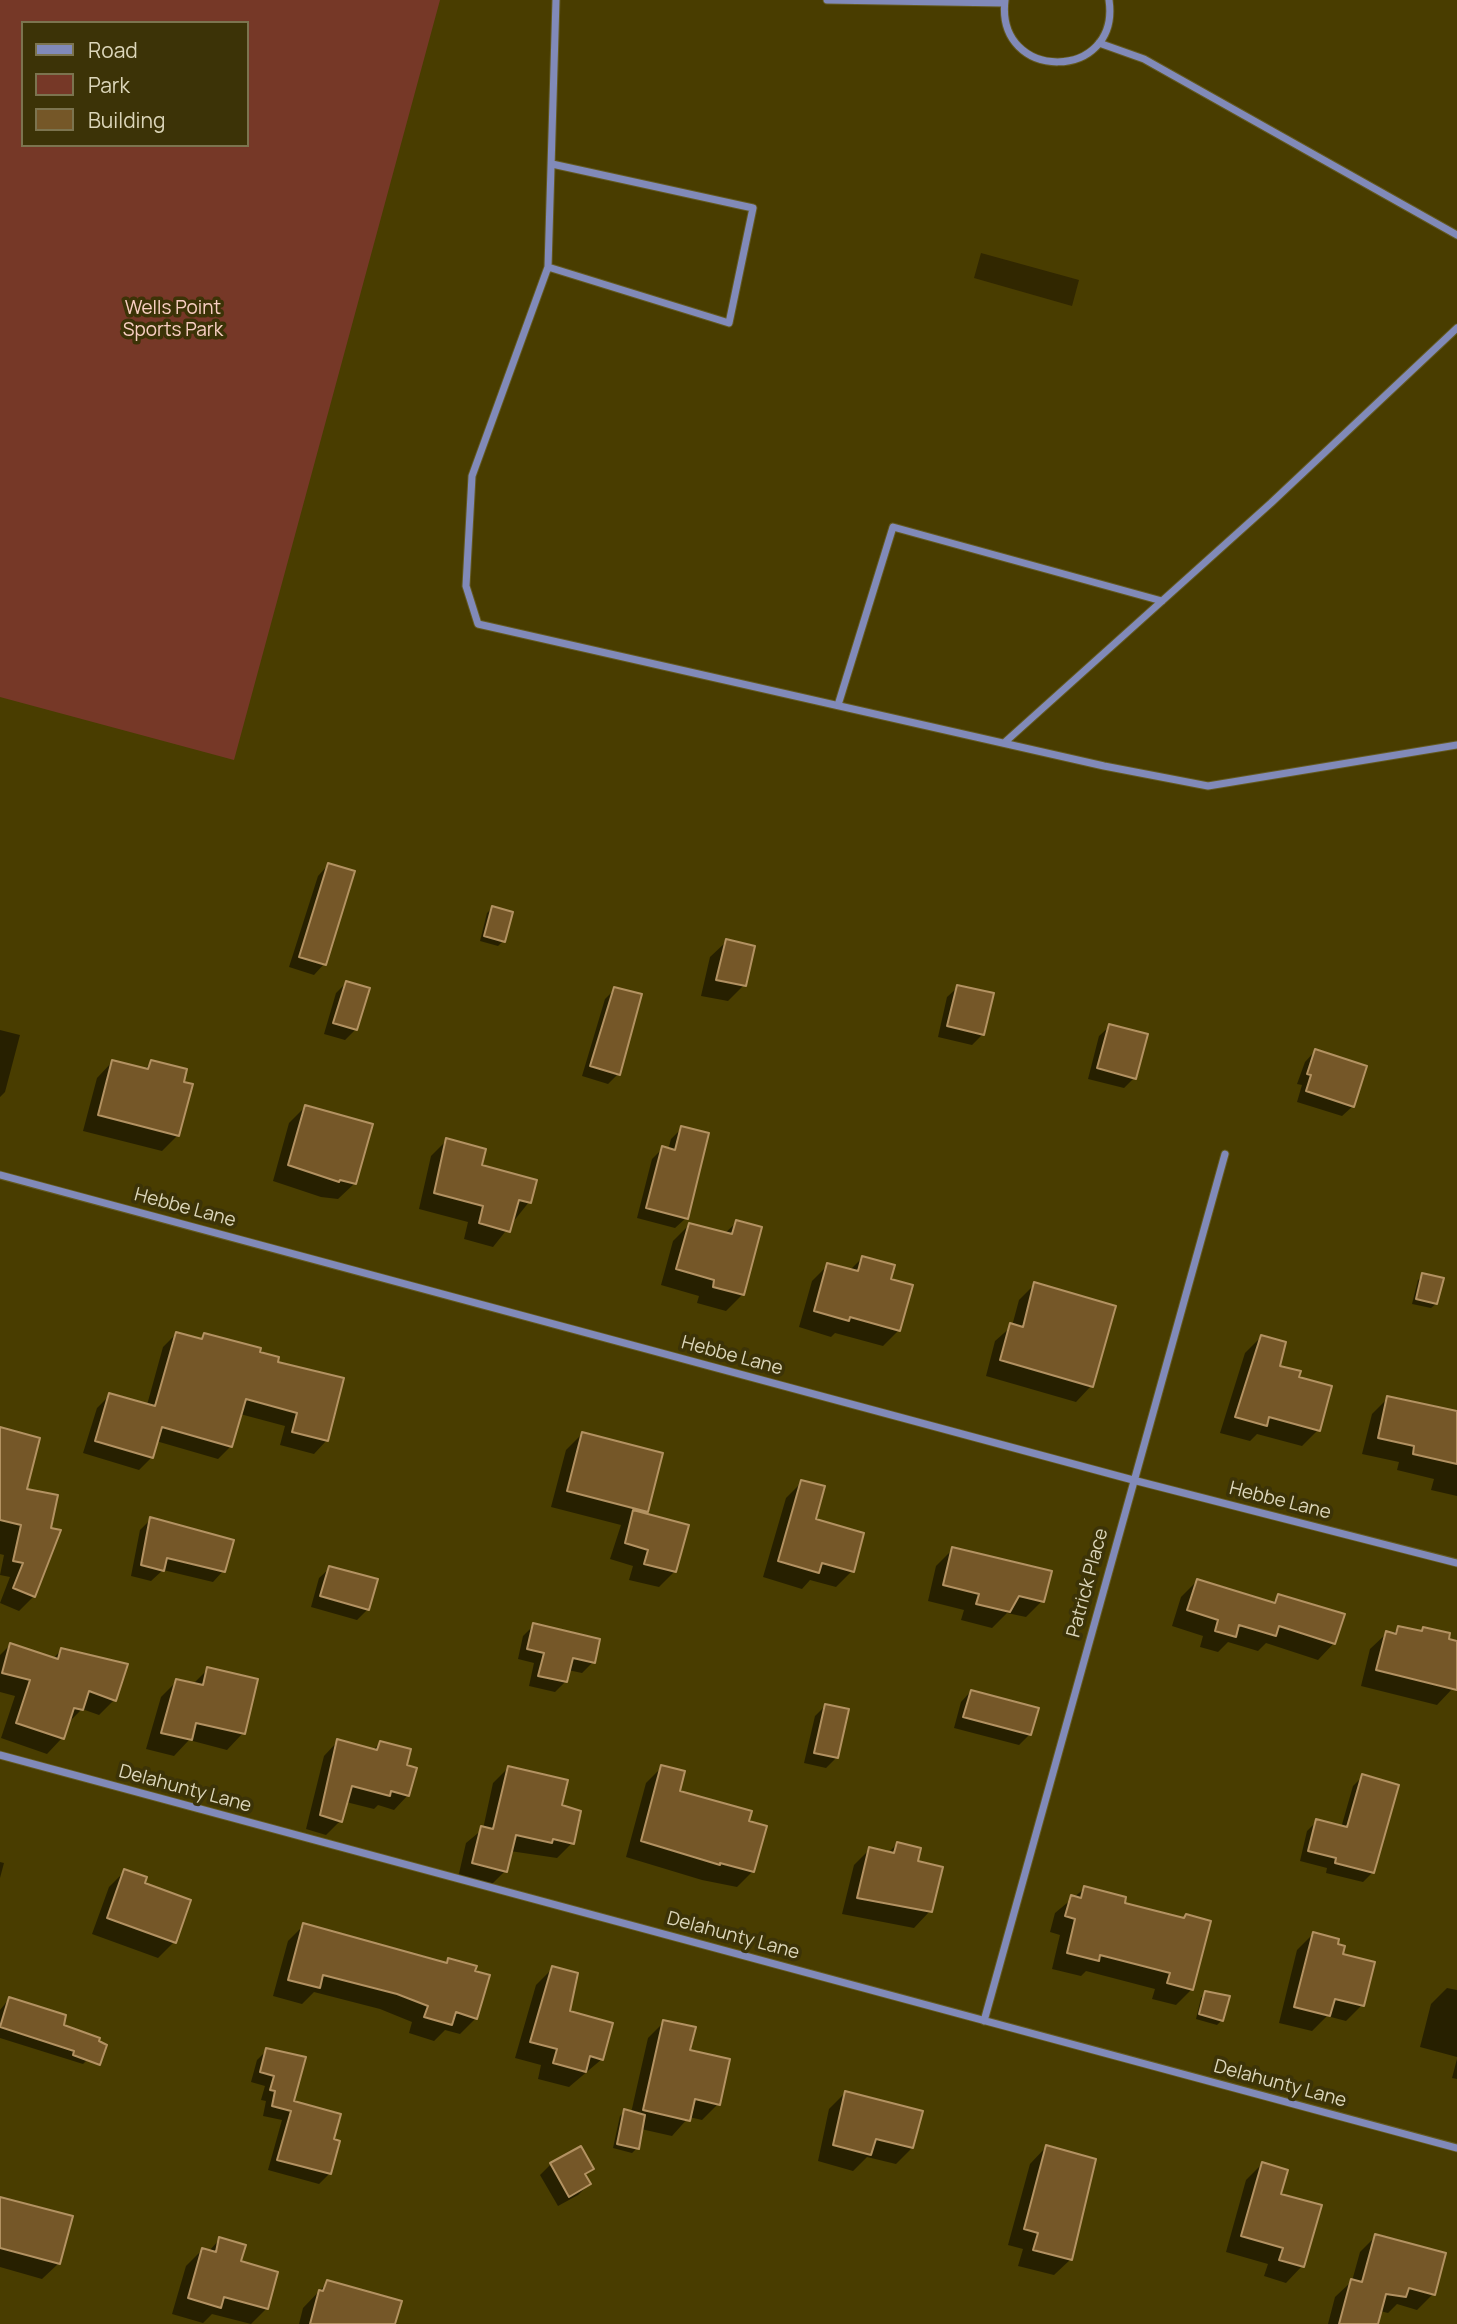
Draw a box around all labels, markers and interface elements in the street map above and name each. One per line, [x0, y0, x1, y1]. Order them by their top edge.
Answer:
legend [21, 21, 248, 147]
text: Road [88, 36, 138, 64]
text: Park [88, 71, 130, 99]
text: Building [88, 106, 165, 134]
park label: Wells Point Sports Park [123, 298, 223, 342]
street label: Hebbe Lane [132, 1184, 238, 1232]
street label: Hebbe Lane [679, 1332, 785, 1380]
street label: Hebbe Lane [1227, 1477, 1333, 1525]
street label: Patrick Place [1062, 1526, 1114, 1640]
street label: Delahunty Lane [116, 1760, 254, 1818]
street label: Delahunty Lane [664, 1907, 802, 1965]
street label: Delahunty Lane [1211, 2055, 1349, 2113]

